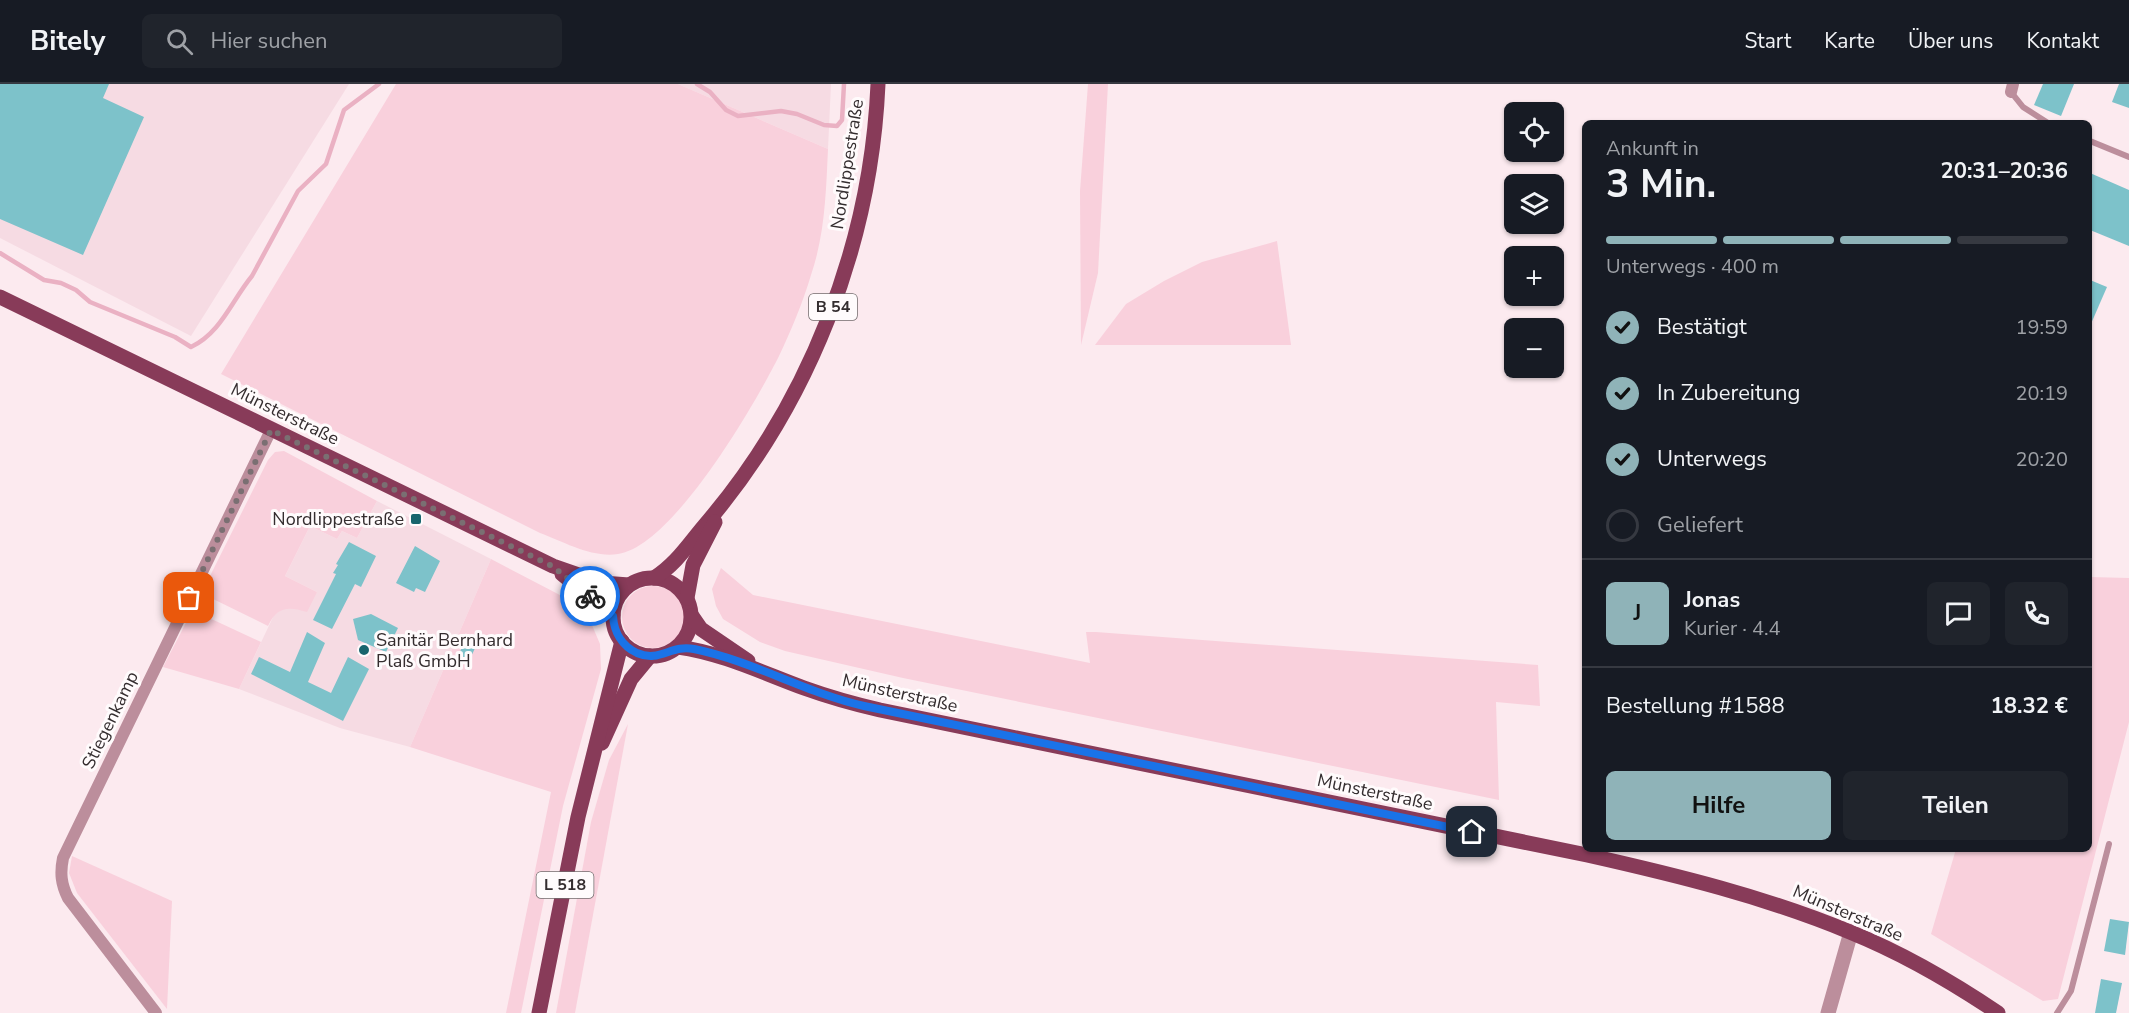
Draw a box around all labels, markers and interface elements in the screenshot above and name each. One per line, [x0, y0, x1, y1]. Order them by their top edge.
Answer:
search box [142, 14, 562, 68]
text: Bitely [30, 22, 106, 60]
icon: search [163, 25, 196, 58]
text: Hier suchen [211, 26, 327, 56]
text: Start [1744, 27, 1791, 55]
text: Karte [1824, 27, 1875, 55]
text: Über uns [1908, 27, 1993, 55]
text: Kontakt [2026, 27, 2099, 55]
street label: Nordlippestraße [825, 97, 869, 231]
map controls [1504, 102, 1564, 378]
button: locate [1504, 102, 1564, 162]
text: Ankunft in [1606, 135, 1699, 162]
text: 20:31–20:36 [1940, 156, 2068, 186]
text: 3 Min. [1606, 158, 1716, 211]
button: layers [1504, 174, 1564, 234]
button: + [1504, 246, 1564, 306]
text: Unterwegs · 400 m [1606, 253, 1779, 280]
road number: B 54 [809, 294, 857, 320]
icon: check [1606, 311, 1639, 344]
text: Bestätigt [1657, 312, 1747, 342]
text: 19:59 [2015, 314, 2068, 341]
button: − [1504, 318, 1564, 378]
street label: Münsterstraße [227, 377, 343, 451]
icon: check [1606, 377, 1639, 410]
text: In Zubereitung [1657, 378, 1800, 408]
text: 20:19 [2015, 380, 2068, 407]
icon: check [1606, 443, 1639, 476]
text: Unterwegs [1657, 444, 1767, 474]
text: 20:20 [2015, 446, 2068, 473]
place label: Nordlippestraße [272, 507, 404, 531]
text: Geliefert [1657, 510, 1743, 540]
marker: Nordlippestraße [409, 512, 423, 526]
courier [560, 566, 620, 626]
pin [163, 572, 214, 623]
icon: bike [574, 580, 607, 613]
icon: bag [172, 581, 205, 614]
button: chat [1927, 582, 1990, 645]
button: phone [2005, 582, 2068, 645]
text: Jonas [1684, 585, 1740, 615]
text: J [1634, 598, 1641, 628]
text: Kurier · 4.4 [1684, 615, 1781, 642]
place label: Sanitär Bernhard Plaß GmbH [376, 628, 513, 673]
marker: Sanitär Bernhard Plaß GmbH [357, 643, 371, 657]
street label: Stiegenkamp [76, 667, 144, 773]
street label: Münsterstraße [840, 668, 960, 718]
text: Bestellung #1588 [1606, 691, 1785, 721]
text: 18.32 € [1991, 691, 2068, 721]
street label: Münsterstraße [1315, 768, 1435, 816]
button: Hilfe [1606, 771, 1831, 840]
button: Teilen [1843, 771, 2068, 840]
pin [1446, 806, 1497, 857]
icon: home [1455, 815, 1488, 848]
road number: L 518 [536, 872, 594, 898]
street label: Münsterstraße [1789, 879, 1907, 947]

